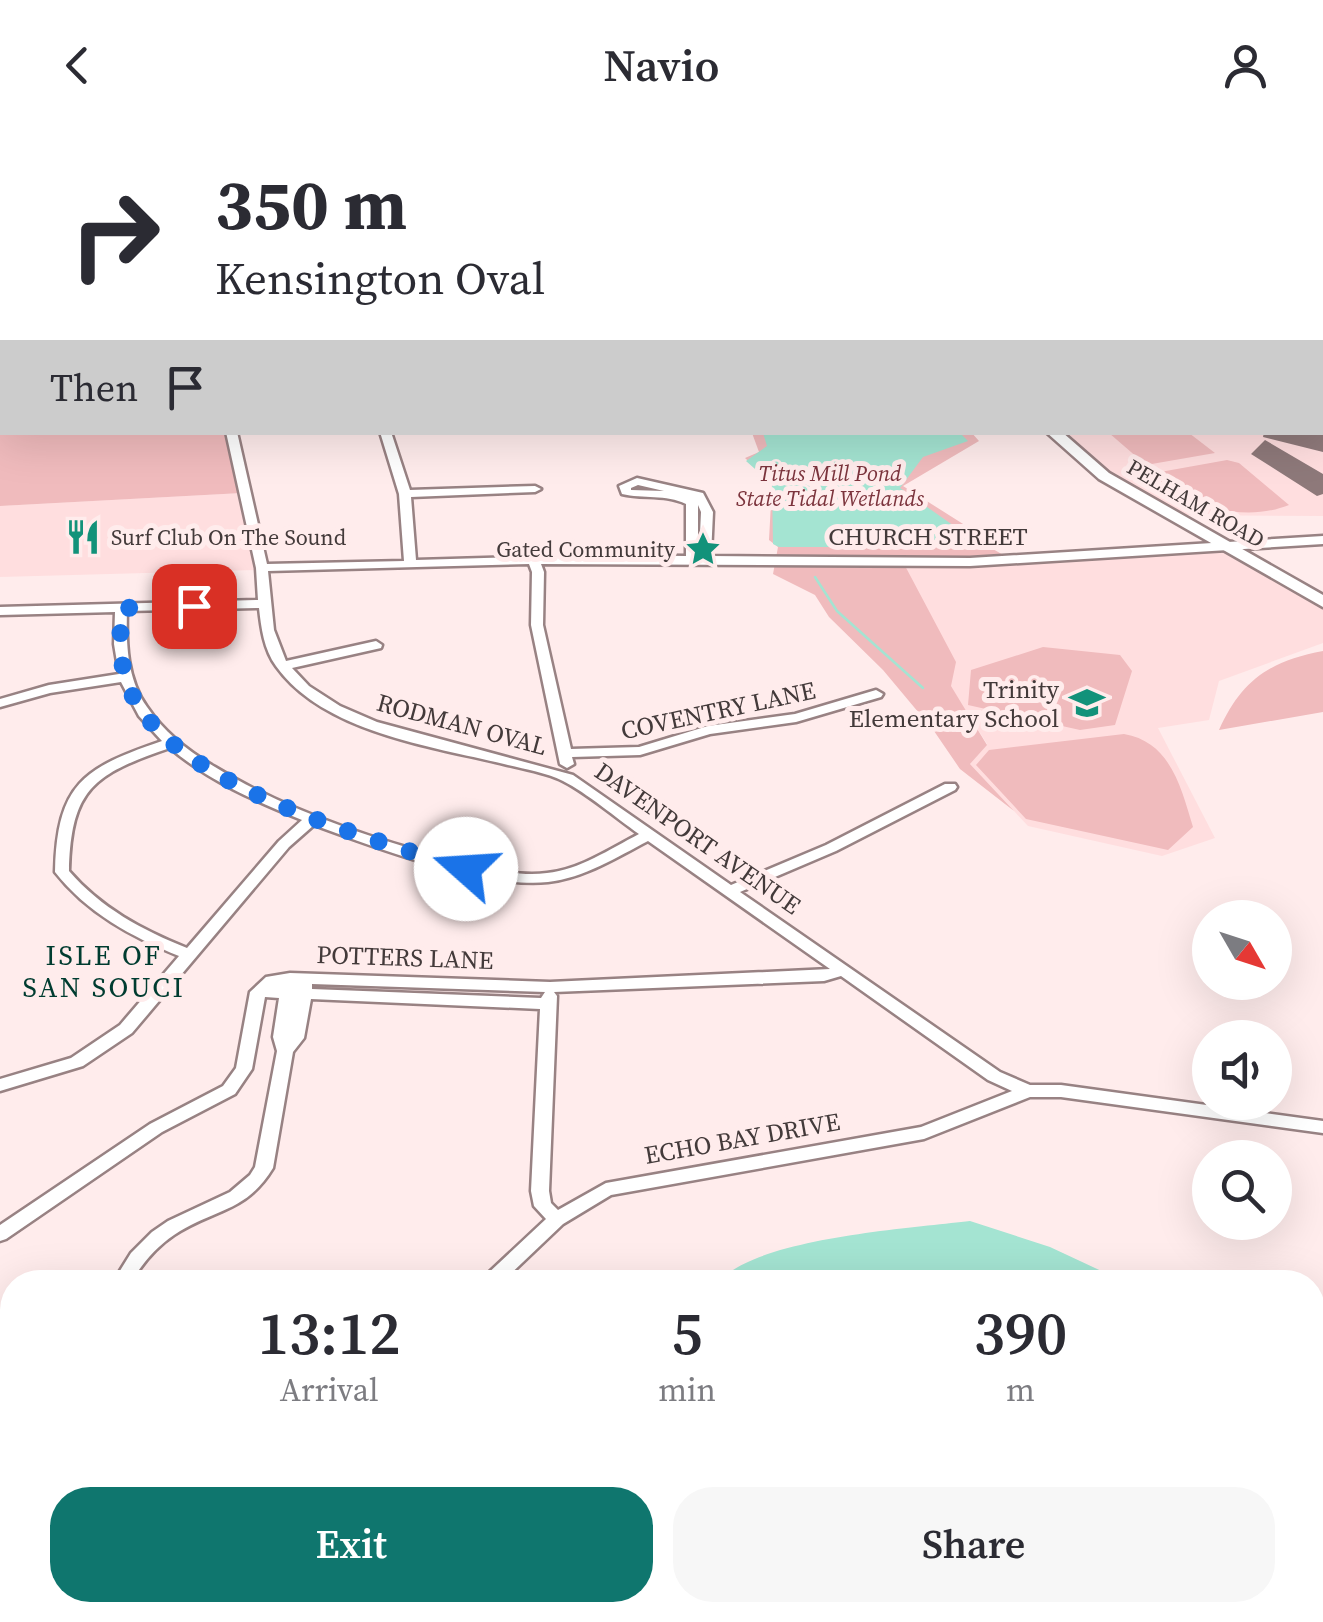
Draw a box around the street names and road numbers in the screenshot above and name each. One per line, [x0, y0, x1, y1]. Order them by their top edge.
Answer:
street label: PELHAM ROAD [1122, 452, 1270, 554]
street label: CHURCH STREET [828, 519, 1028, 553]
street label: COVENTRY LANE [617, 673, 819, 747]
street label: RODMAN OVAL [373, 685, 551, 763]
street label: DAVENPORT AVENUE [588, 754, 808, 922]
street label: POTTERS LANE [316, 937, 494, 977]
street label: ECHO BAY DRIVE [641, 1104, 843, 1172]

